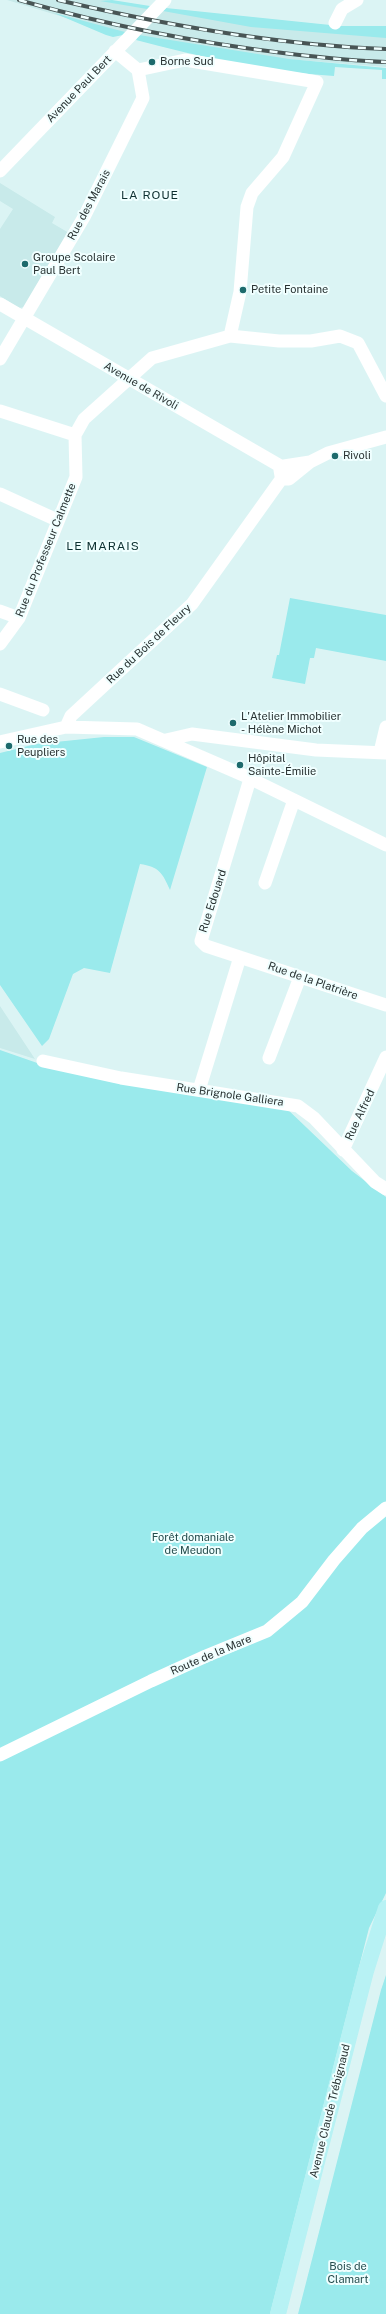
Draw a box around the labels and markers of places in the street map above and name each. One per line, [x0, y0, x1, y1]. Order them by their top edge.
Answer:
place label: Borne Sud [160, 55, 214, 69]
marker: Borne Sud [147, 57, 157, 67]
place label: Groupe Scolaire Paul Bert [33, 251, 116, 277]
marker: Groupe Scolaire Paul Bert [20, 259, 30, 269]
place label: Petite Fontaine [251, 283, 328, 297]
marker: Petite Fontaine [238, 285, 248, 295]
place label: Rivoli [343, 449, 371, 463]
marker: Rivoli [330, 451, 340, 461]
place label: L'Atelier Immobilier - Hélène Michot [241, 710, 341, 736]
marker: L'Atelier Immobilier - Hélène Michot [228, 718, 238, 728]
place label: Rue des Peupliers [17, 733, 65, 759]
marker: Rue des Peupliers [4, 741, 14, 751]
place label: Hôpital Sainte-Émilie [248, 752, 316, 778]
marker: Hôpital Sainte-Émilie [235, 760, 245, 770]

